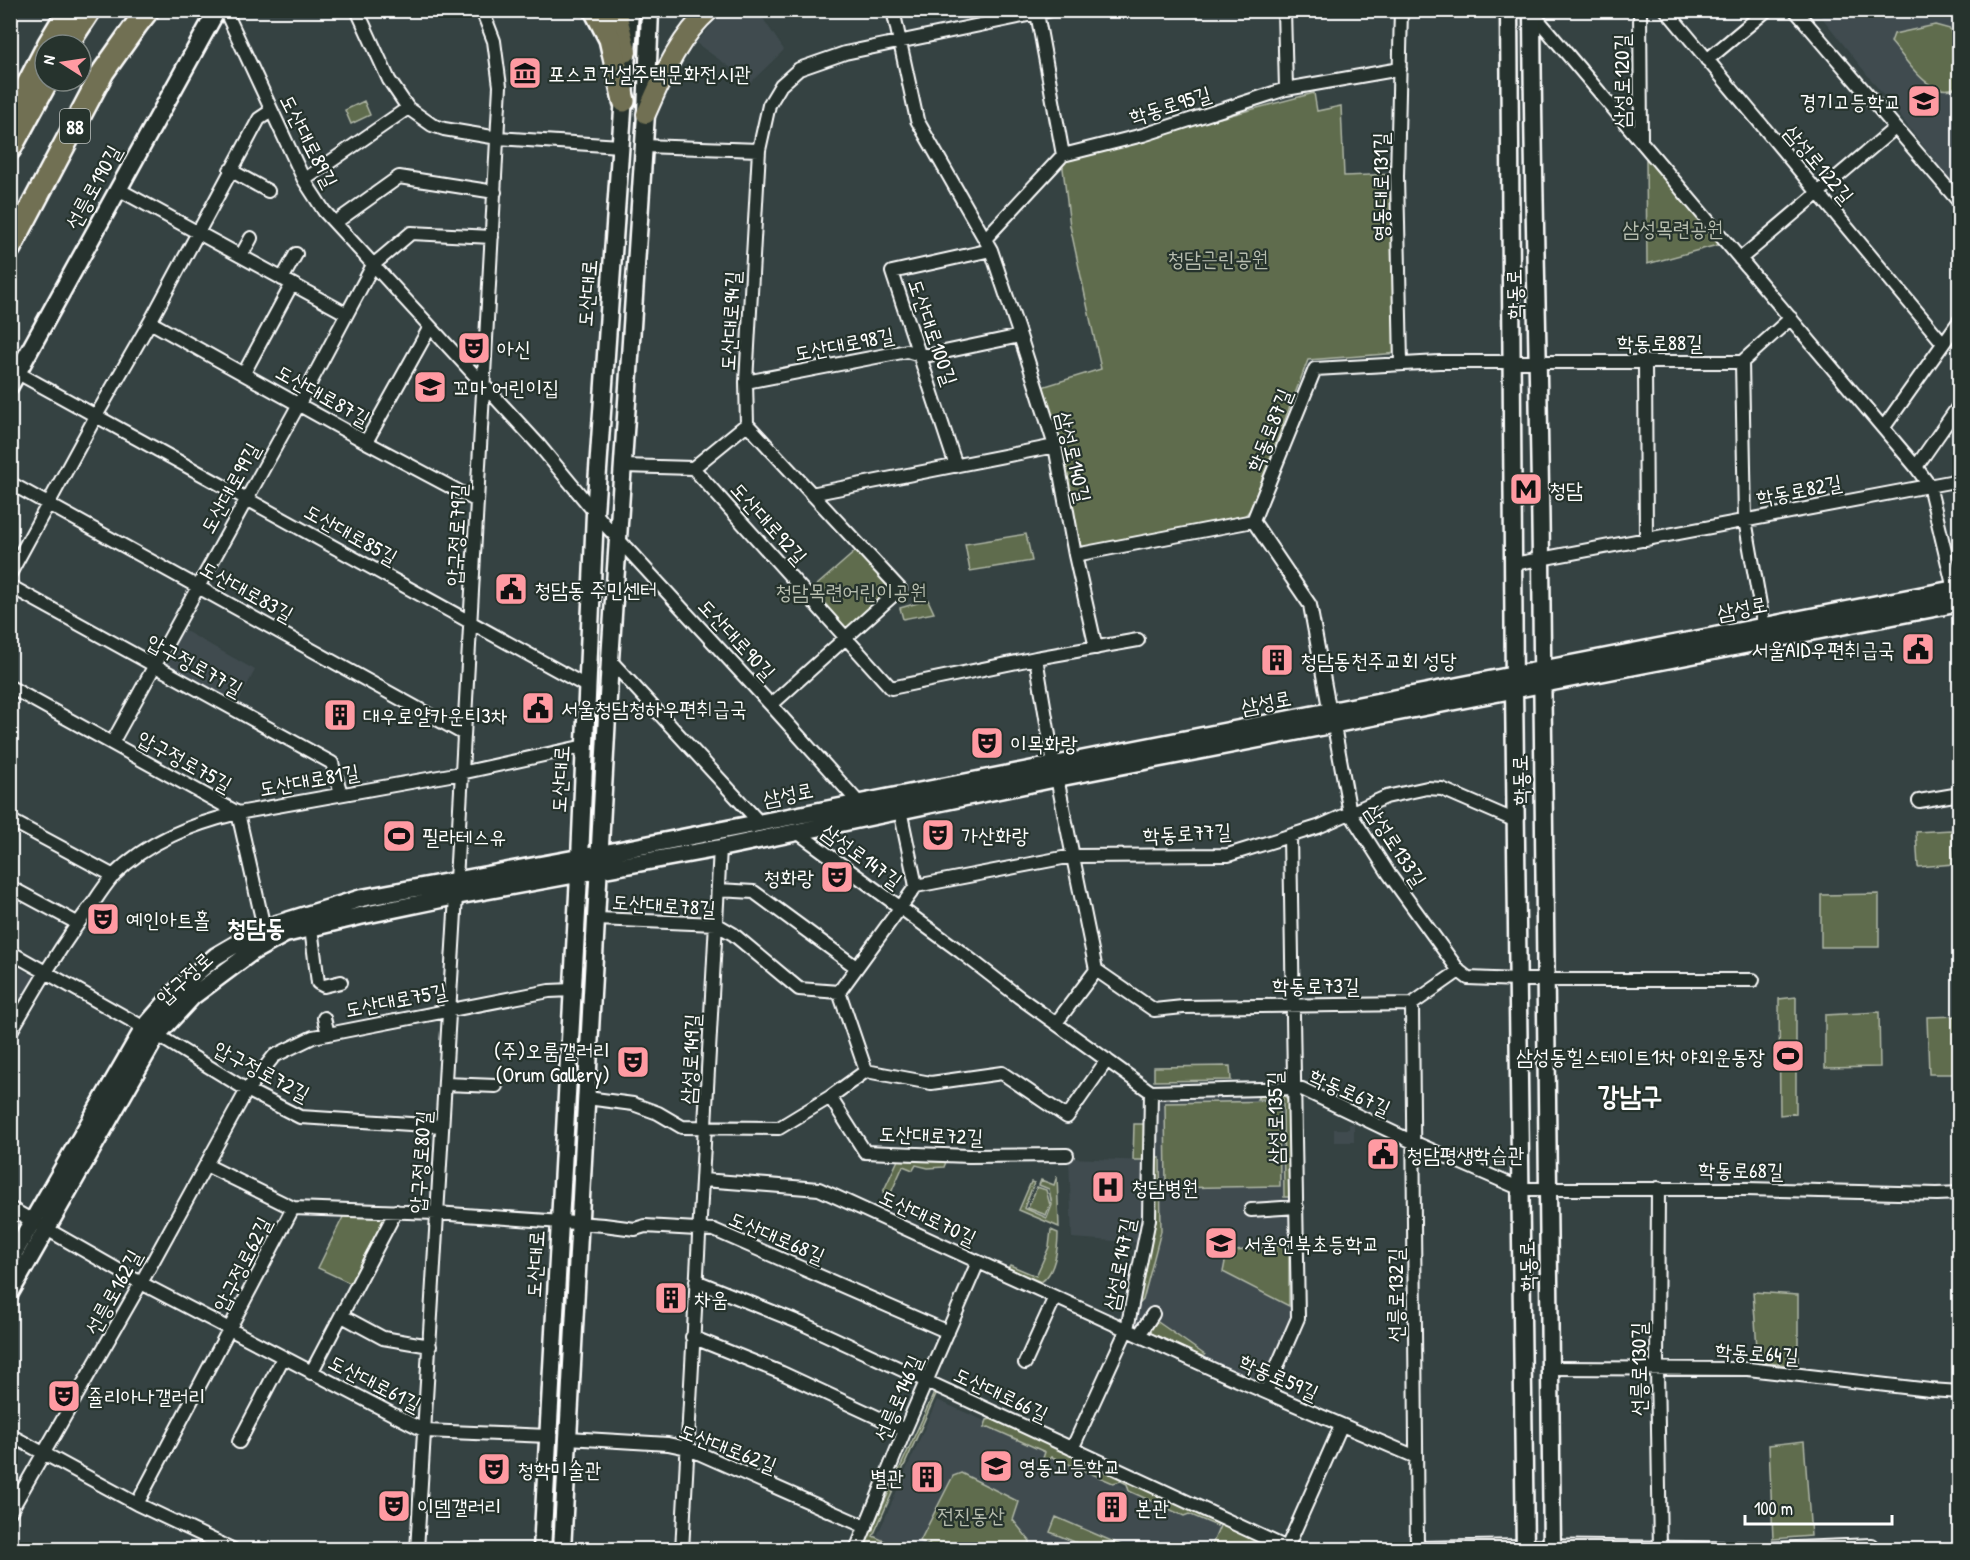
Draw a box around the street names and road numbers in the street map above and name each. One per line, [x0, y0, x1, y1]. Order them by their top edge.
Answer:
street label: 삼성로120길 [1607, 34, 1636, 128]
street label: 학동로95길 [1126, 79, 1215, 131]
street label: 도산대로89길 [273, 89, 345, 193]
road number: 88 [60, 109, 90, 143]
street label: 삼성로122길 [1777, 118, 1861, 210]
street label: 영동대로131길 [1366, 132, 1395, 242]
street label: 선릉로190길 [58, 140, 128, 234]
street label: 도산대로 [570, 258, 604, 328]
street label: 학동로 [1499, 268, 1529, 320]
street label: 도산대로94길 [713, 270, 747, 372]
street label: 도산대로100길 [901, 275, 965, 389]
street label: 도산대로98길 [792, 320, 897, 368]
street label: 학동로88길 [1617, 328, 1703, 357]
street label: 도산대로87길 [270, 357, 376, 433]
street label: 학동로87길 [1239, 384, 1299, 476]
street label: 삼성로140길 [1049, 409, 1099, 505]
street label: 도산대로99길 [193, 437, 267, 539]
street label: 학동로82길 [1754, 467, 1844, 512]
street label: 도산대로92길 [724, 475, 814, 571]
street label: 압구정로79길 [439, 483, 473, 587]
street label: 도산대로85길 [299, 496, 403, 572]
street label: 도산대로83길 [195, 553, 299, 629]
street label: 삼성로 [1714, 589, 1770, 627]
street label: 도산대로90길 [692, 592, 782, 686]
street label: 압구정로77길 [142, 627, 248, 703]
street label: 삼성로 [1238, 683, 1294, 721]
street label: 압구정로75길 [133, 723, 237, 799]
street label: 도산대로 [544, 744, 576, 814]
street label: 학동로 [1505, 754, 1535, 806]
street label: 도산대로81길 [257, 757, 361, 803]
street label: 삼성로 [760, 775, 816, 813]
street label: 삼성로133길 [1358, 798, 1434, 892]
street label: 학동로77길 [1142, 816, 1232, 850]
street label: 삼성로147길 [816, 817, 908, 895]
street label: 도산대로78길 [611, 887, 717, 923]
street label: 압구정로 [149, 945, 219, 1011]
street label: 학동로73길 [1272, 971, 1360, 1000]
street label: 도산대로75길 [342, 976, 450, 1024]
street label: 삼성로149길 [673, 1013, 707, 1105]
street label: 압구정로72길 [209, 1034, 315, 1108]
street label: 학동로67길 [1305, 1061, 1395, 1123]
street label: 삼성로135길 [1260, 1071, 1290, 1165]
street label: 압구정로80길 [402, 1110, 438, 1214]
street label: 도산대로72길 [878, 1119, 984, 1151]
street label: 학동로68길 [1698, 1155, 1784, 1185]
street label: 도산대로70길 [875, 1182, 981, 1252]
street label: 도산대로68길 [724, 1204, 830, 1270]
street label: 압구정로62길 [206, 1212, 278, 1316]
street label: 삼성로147길 [1096, 1215, 1142, 1313]
street label: 도산대로 [519, 1229, 551, 1299]
street label: 학동로 [1512, 1240, 1542, 1292]
street label: 선릉로162길 [78, 1244, 148, 1340]
street label: 선릉로132길 [1381, 1248, 1410, 1342]
street label: 선릉로130길 [1624, 1322, 1653, 1416]
street label: 학동로64길 [1714, 1336, 1800, 1370]
street label: 도산대로61길 [324, 1347, 426, 1419]
street label: 학동로59길 [1235, 1347, 1323, 1407]
street label: 선릉로146길 [867, 1350, 929, 1446]
street label: 도산대로66길 [949, 1359, 1053, 1429]
street label: 도산대로62길 [675, 1416, 781, 1480]

